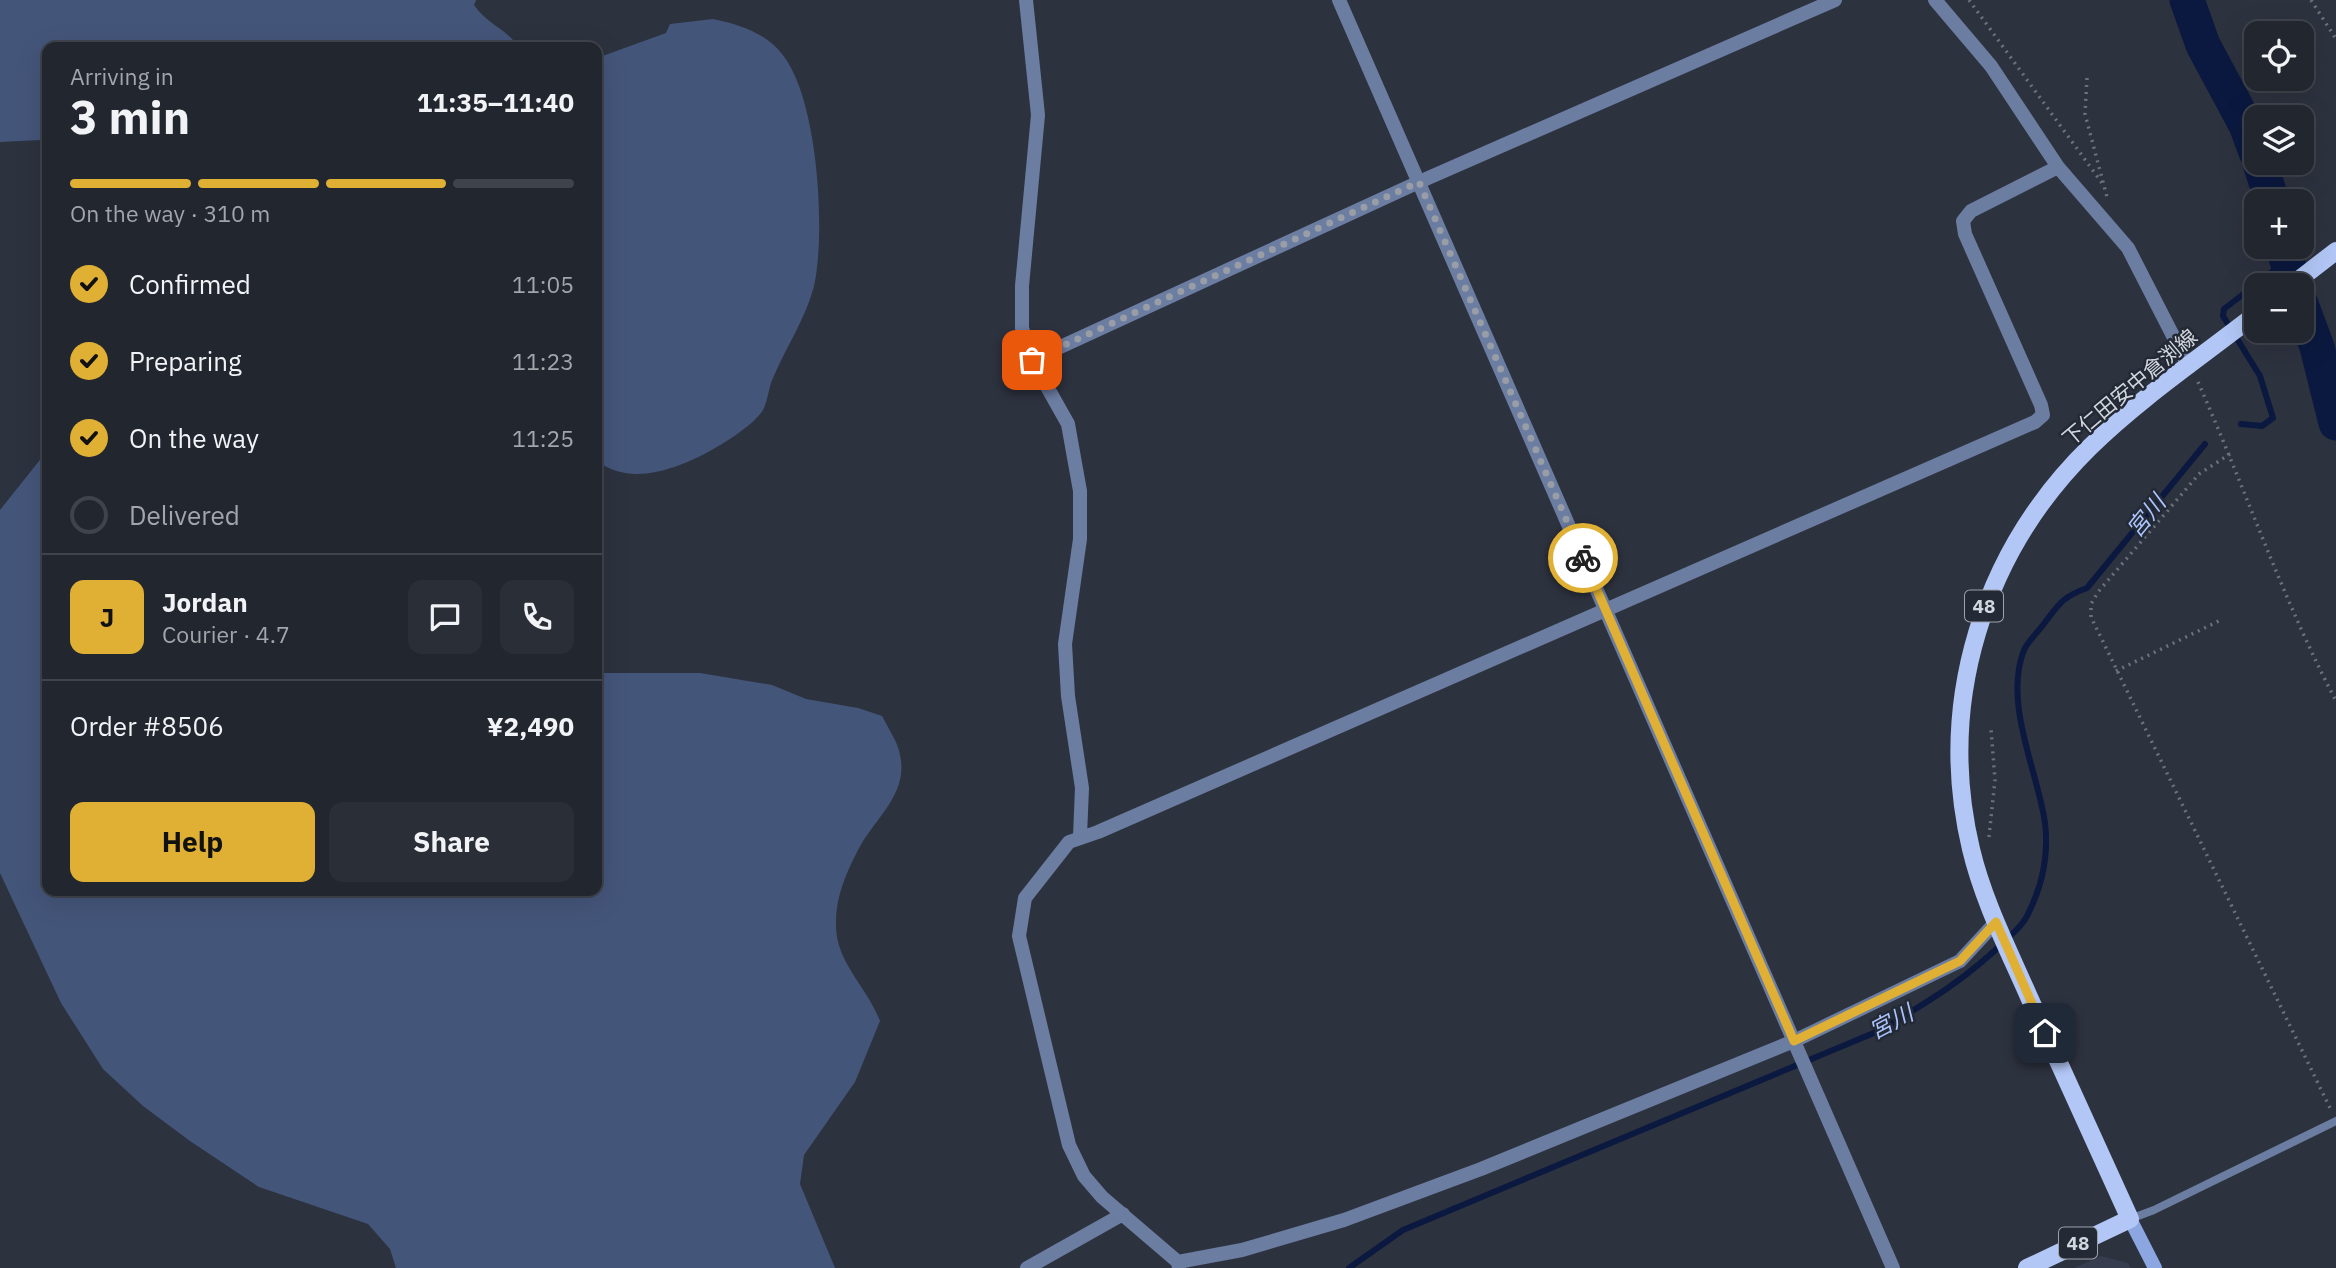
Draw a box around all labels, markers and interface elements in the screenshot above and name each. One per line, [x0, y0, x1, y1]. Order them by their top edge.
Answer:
map controls [2244, 21, 2314, 343]
button: locate [2244, 21, 2314, 91]
text: Arriving in [70, 61, 174, 91]
text: 11:35–11:40 [417, 85, 574, 119]
text: 3 min [70, 87, 190, 147]
button: layers [2244, 105, 2314, 175]
button: + [2244, 189, 2314, 259]
text: On the way · 310 m [70, 198, 270, 228]
icon: check [70, 265, 108, 303]
text: Confirmed [129, 267, 251, 301]
text: 11:05 [512, 269, 574, 299]
button: − [2244, 273, 2314, 343]
street label: 下仁田安中倉渕線 [2056, 323, 2203, 452]
pin [1002, 330, 1062, 390]
icon: bag [1013, 341, 1051, 379]
icon: check [70, 342, 108, 380]
text: Preparing [129, 344, 242, 378]
text: 11:23 [512, 346, 574, 376]
icon: check [70, 419, 108, 457]
text: On the way [129, 421, 259, 455]
text: 11:25 [512, 423, 574, 453]
water label: 宮川 [2119, 486, 2173, 543]
text: Delivered [129, 498, 240, 532]
courier [1548, 523, 1618, 593]
icon: bike [1564, 539, 1602, 577]
button: chat [408, 580, 482, 654]
button: phone [500, 580, 574, 654]
text: Jordan [162, 585, 248, 619]
road number: 48 [1965, 590, 2003, 622]
text: J [100, 600, 114, 634]
text: Courier · 4.7 [162, 619, 290, 649]
text: Order #8506 [70, 709, 224, 743]
text: ¥2,490 [487, 709, 574, 743]
button: Help [70, 802, 315, 882]
button: Share [329, 802, 574, 882]
water label: 宮川 [1863, 996, 1921, 1045]
pin [2015, 1003, 2075, 1063]
icon: home [2026, 1014, 2064, 1052]
road number: 48 [2059, 1228, 2097, 1259]

